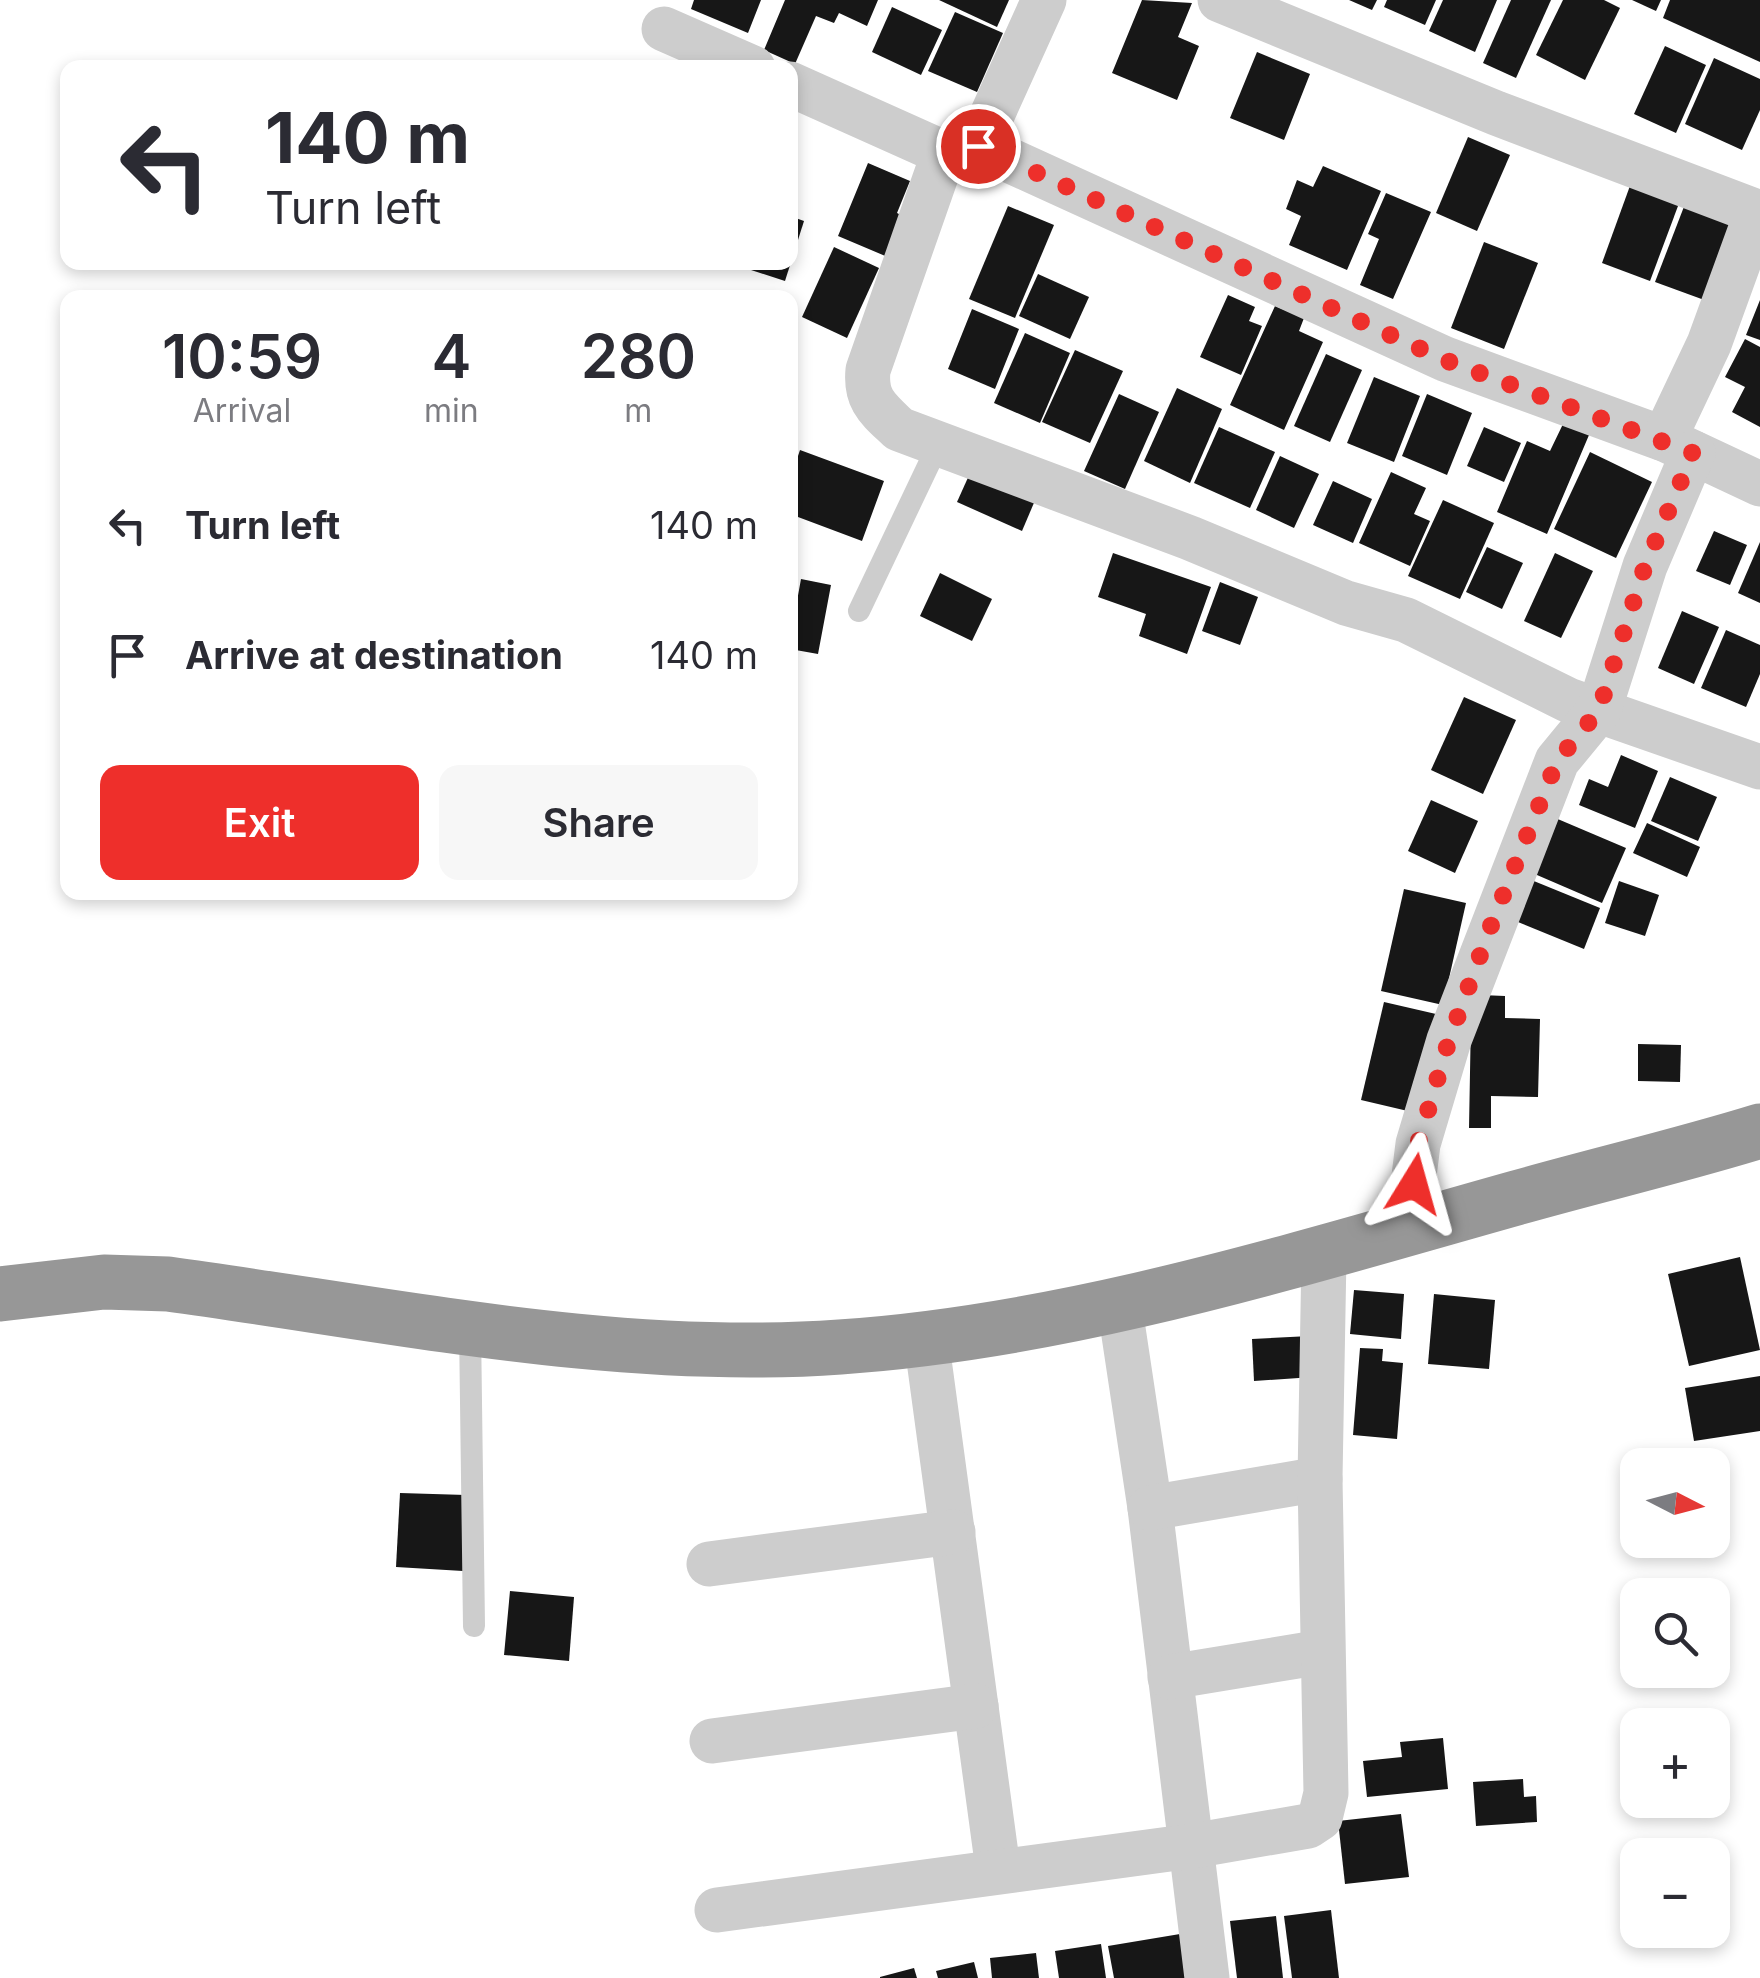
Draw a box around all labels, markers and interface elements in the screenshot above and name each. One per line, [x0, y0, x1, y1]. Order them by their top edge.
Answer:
text: 140 m [265, 95, 470, 180]
icon: left [100, 100, 230, 230]
pin [936, 104, 1021, 189]
icon: arrive [951, 119, 1006, 174]
text: Turn left [265, 180, 441, 235]
text: 10:59 [162, 320, 322, 392]
text: 4 [431, 320, 471, 392]
text: 280 [581, 320, 696, 392]
text: Arrival [193, 391, 291, 430]
text: min [424, 391, 479, 430]
text: m [624, 391, 652, 430]
icon: left [100, 498, 155, 553]
text: Turn left [185, 502, 340, 548]
text: 140 m [650, 502, 758, 548]
icon: arrive [100, 628, 155, 683]
text: Arrive at destination [185, 632, 563, 678]
text: 140 m [650, 632, 758, 678]
button: Exit [100, 765, 419, 880]
button: Share [439, 765, 758, 880]
position arrow [1362, 1132, 1466, 1236]
north arrow [1620, 1448, 1730, 1558]
map controls [1620, 1448, 1730, 1948]
button: search [1620, 1578, 1730, 1688]
button: + [1620, 1708, 1730, 1818]
button: − [1620, 1838, 1730, 1948]

